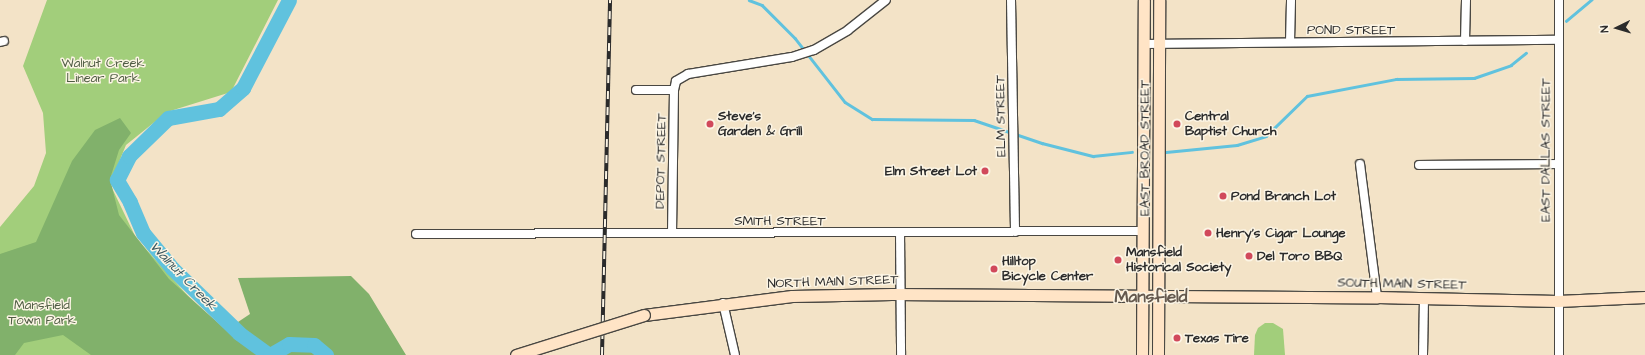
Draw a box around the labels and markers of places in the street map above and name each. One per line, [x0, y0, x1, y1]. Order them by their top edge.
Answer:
place label: Steve's Garden & Grill [718, 109, 802, 140]
place label: Central Baptist Church [1185, 109, 1276, 140]
marker: Steve's Garden & Grill [705, 119, 715, 129]
marker: Central Baptist Church [1172, 119, 1182, 129]
place label: Elm Street Lot [885, 163, 977, 179]
marker: Elm Street Lot [980, 166, 990, 176]
place label: Pond Branch Lot [1231, 188, 1336, 204]
marker: Pond Branch Lot [1218, 191, 1228, 201]
place label: Henry's Cigar Lounge [1216, 225, 1346, 241]
marker: Henry's Cigar Lounge [1203, 228, 1213, 238]
place label: Mansfield Historical Society [1126, 245, 1231, 276]
place label: Del Toro BBQ [1257, 248, 1343, 264]
marker: Del Toro BBQ [1244, 251, 1254, 261]
place label: Hilltop Bicycle Center [1002, 254, 1093, 285]
marker: Mansfield Historical Society [1113, 255, 1123, 265]
marker: Hilltop Bicycle Center [989, 264, 999, 274]
place label: Texas Tire [1185, 330, 1249, 346]
marker: Texas Tire [1172, 333, 1182, 343]

